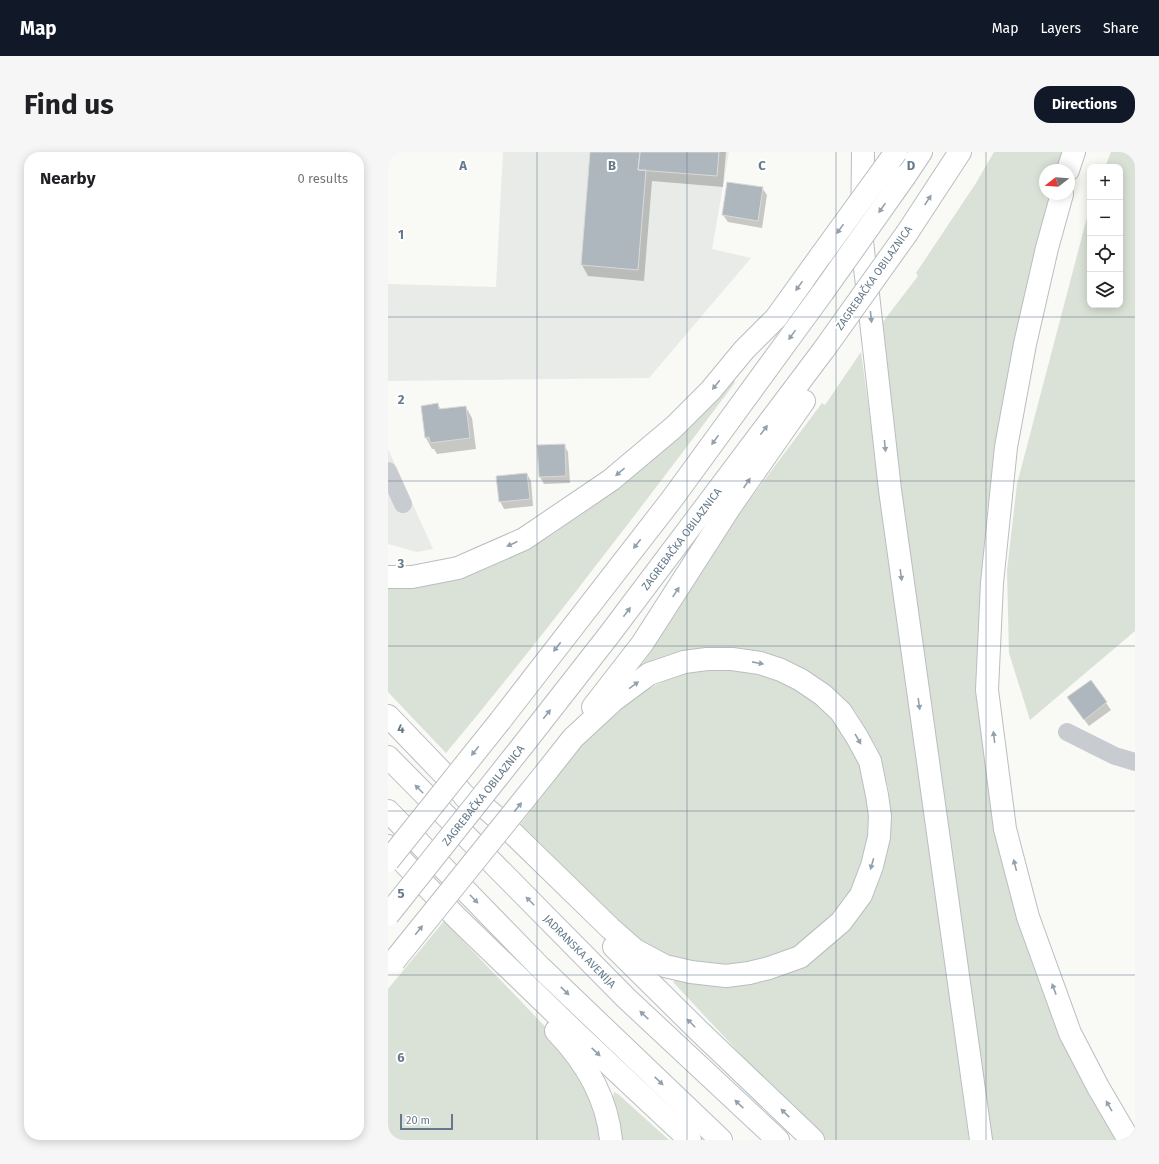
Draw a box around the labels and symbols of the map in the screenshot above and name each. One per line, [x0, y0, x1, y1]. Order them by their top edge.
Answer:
text: A [458, 158, 467, 173]
text: B [608, 158, 616, 173]
text: C [758, 158, 766, 173]
text: D [907, 158, 916, 173]
north arrow [1039, 164, 1075, 200]
one-way arrow [925, 194, 932, 206]
one-way arrow [878, 203, 886, 214]
street label: ZAGREBAČKA OBILAZNICA [832, 222, 915, 333]
one-way arrow [837, 224, 845, 234]
text: 1 [398, 227, 404, 242]
one-way arrow [795, 280, 803, 291]
one-way arrow [867, 310, 874, 323]
one-way arrow [787, 330, 796, 341]
one-way arrow [711, 380, 720, 390]
text: 2 [398, 392, 405, 407]
one-way arrow [760, 424, 768, 435]
one-way arrow [711, 435, 719, 446]
one-way arrow [882, 440, 888, 452]
one-way arrow [614, 468, 625, 477]
one-way arrow [743, 478, 751, 488]
street label: ZAGREBAČKA OBILAZNICA [639, 485, 724, 592]
one-way arrow [632, 539, 641, 550]
one-way arrow [505, 542, 517, 548]
text: 3 [397, 556, 405, 571]
one-way arrow [898, 569, 904, 581]
one-way arrow [672, 586, 679, 598]
one-way arrow [622, 606, 631, 617]
one-way arrow [553, 641, 561, 652]
one-way arrow [752, 660, 764, 666]
one-way arrow [629, 681, 640, 689]
one-way arrow [916, 697, 922, 710]
one-way arrow [543, 709, 551, 720]
text: 4 [397, 721, 405, 736]
one-way arrow [990, 731, 997, 743]
one-way arrow [855, 733, 862, 745]
street label: ZAGREBAČKA OBILAZNICA [439, 742, 527, 848]
one-way arrow [471, 746, 480, 757]
one-way arrow [414, 784, 424, 794]
one-way arrow [514, 802, 522, 813]
one-way arrow [869, 859, 875, 871]
one-way arrow [1012, 859, 1018, 871]
text: 5 [398, 886, 405, 901]
one-way arrow [469, 894, 479, 904]
one-way arrow [525, 896, 535, 906]
street label: JADRANSKA AVENIJA [541, 912, 619, 991]
one-way arrow [414, 925, 423, 936]
one-way arrow [1051, 982, 1057, 994]
one-way arrow [560, 986, 570, 996]
one-way arrow [639, 1010, 649, 1019]
one-way arrow [686, 1018, 696, 1028]
one-way arrow [591, 1047, 601, 1057]
text: 6 [397, 1050, 405, 1065]
one-way arrow [654, 1076, 664, 1086]
one-way arrow [734, 1099, 744, 1108]
one-way arrow [1106, 1100, 1113, 1112]
one-way arrow [780, 1108, 790, 1118]
scale bar [400, 1112, 453, 1131]

